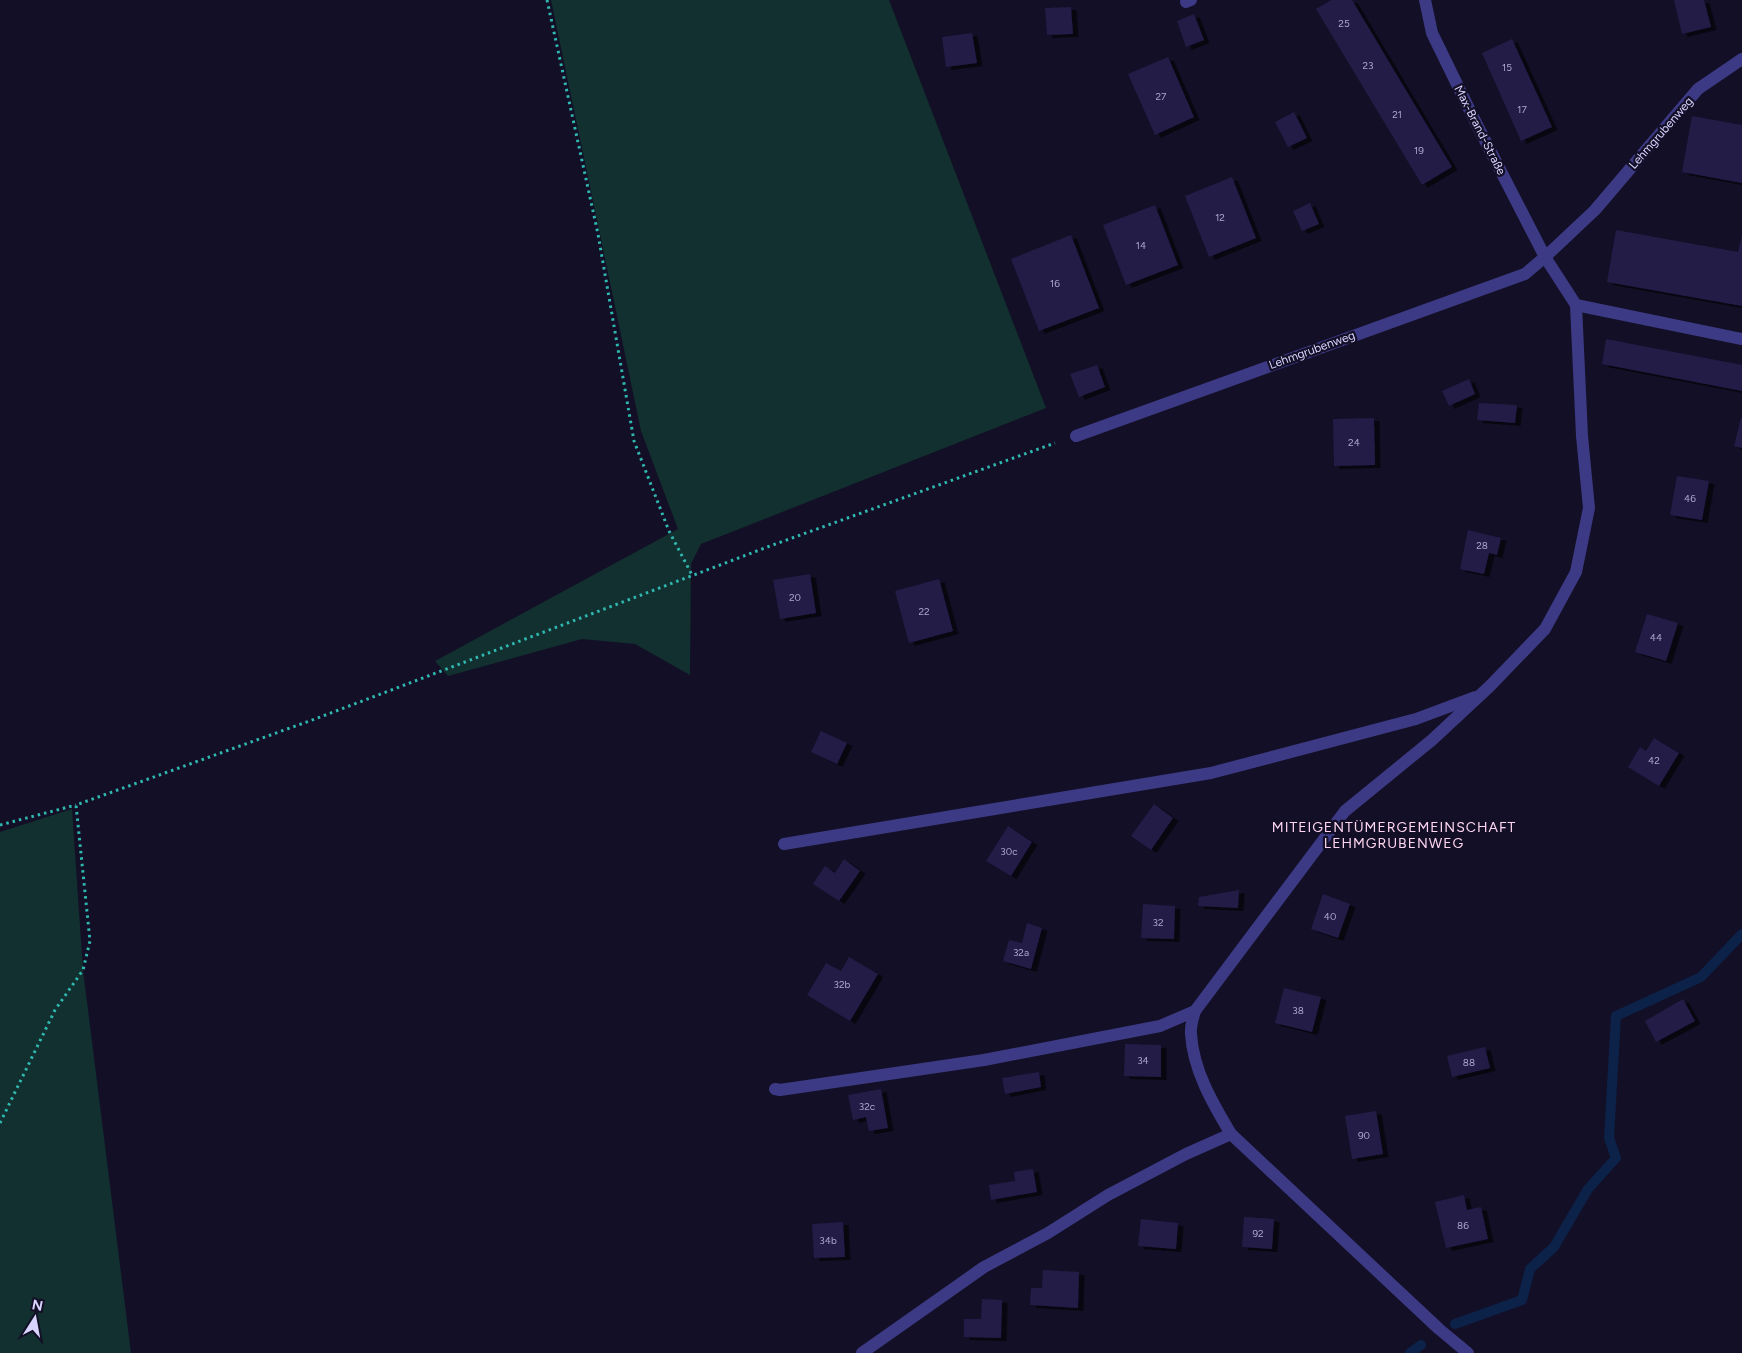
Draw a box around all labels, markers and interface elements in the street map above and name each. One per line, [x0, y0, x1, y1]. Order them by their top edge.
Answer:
house number: 25 [1338, 17, 1350, 30]
house number: 23 [1362, 59, 1374, 72]
house number: 15 [1502, 61, 1512, 74]
street label: Max-Brand-Straße [1451, 83, 1509, 178]
house number: 27 [1156, 90, 1167, 103]
street label: Lehmgrubenweg [1626, 94, 1696, 172]
house number: 17 [1517, 103, 1527, 116]
house number: 21 [1392, 108, 1402, 121]
house number: 19 [1414, 144, 1424, 157]
house number: 12 [1215, 211, 1225, 224]
house number: 14 [1136, 239, 1146, 252]
house number: 16 [1050, 277, 1060, 290]
street label: Lehmgrubenweg [1267, 328, 1357, 372]
house number: 24 [1348, 436, 1360, 449]
house number: 46 [1684, 492, 1696, 505]
house number: 28 [1476, 539, 1488, 552]
house number: 20 [789, 591, 801, 604]
house number: 22 [918, 605, 930, 618]
house number: 44 [1650, 631, 1662, 644]
house number: 42 [1648, 754, 1660, 767]
district label: MITEIGENTÜMERGEMEINSCHAFT LEHMGRUBENWEG [1272, 819, 1516, 852]
house number: 30c [1000, 845, 1018, 858]
house number: 40 [1324, 910, 1336, 923]
house number: 32 [1152, 916, 1164, 929]
house number: 32a [1013, 946, 1029, 959]
house number: 32b [834, 978, 851, 991]
house number: 38 [1292, 1004, 1304, 1017]
house number: 34 [1137, 1054, 1149, 1067]
house number: 88 [1463, 1056, 1475, 1069]
house number: 32c [859, 1100, 876, 1113]
house number: 90 [1358, 1129, 1370, 1142]
house number: 86 [1457, 1219, 1469, 1232]
house number: 92 [1252, 1227, 1264, 1240]
house number: 34b [819, 1234, 837, 1247]
north arrow [10, 1293, 60, 1343]
text: N [30, 1296, 44, 1315]

